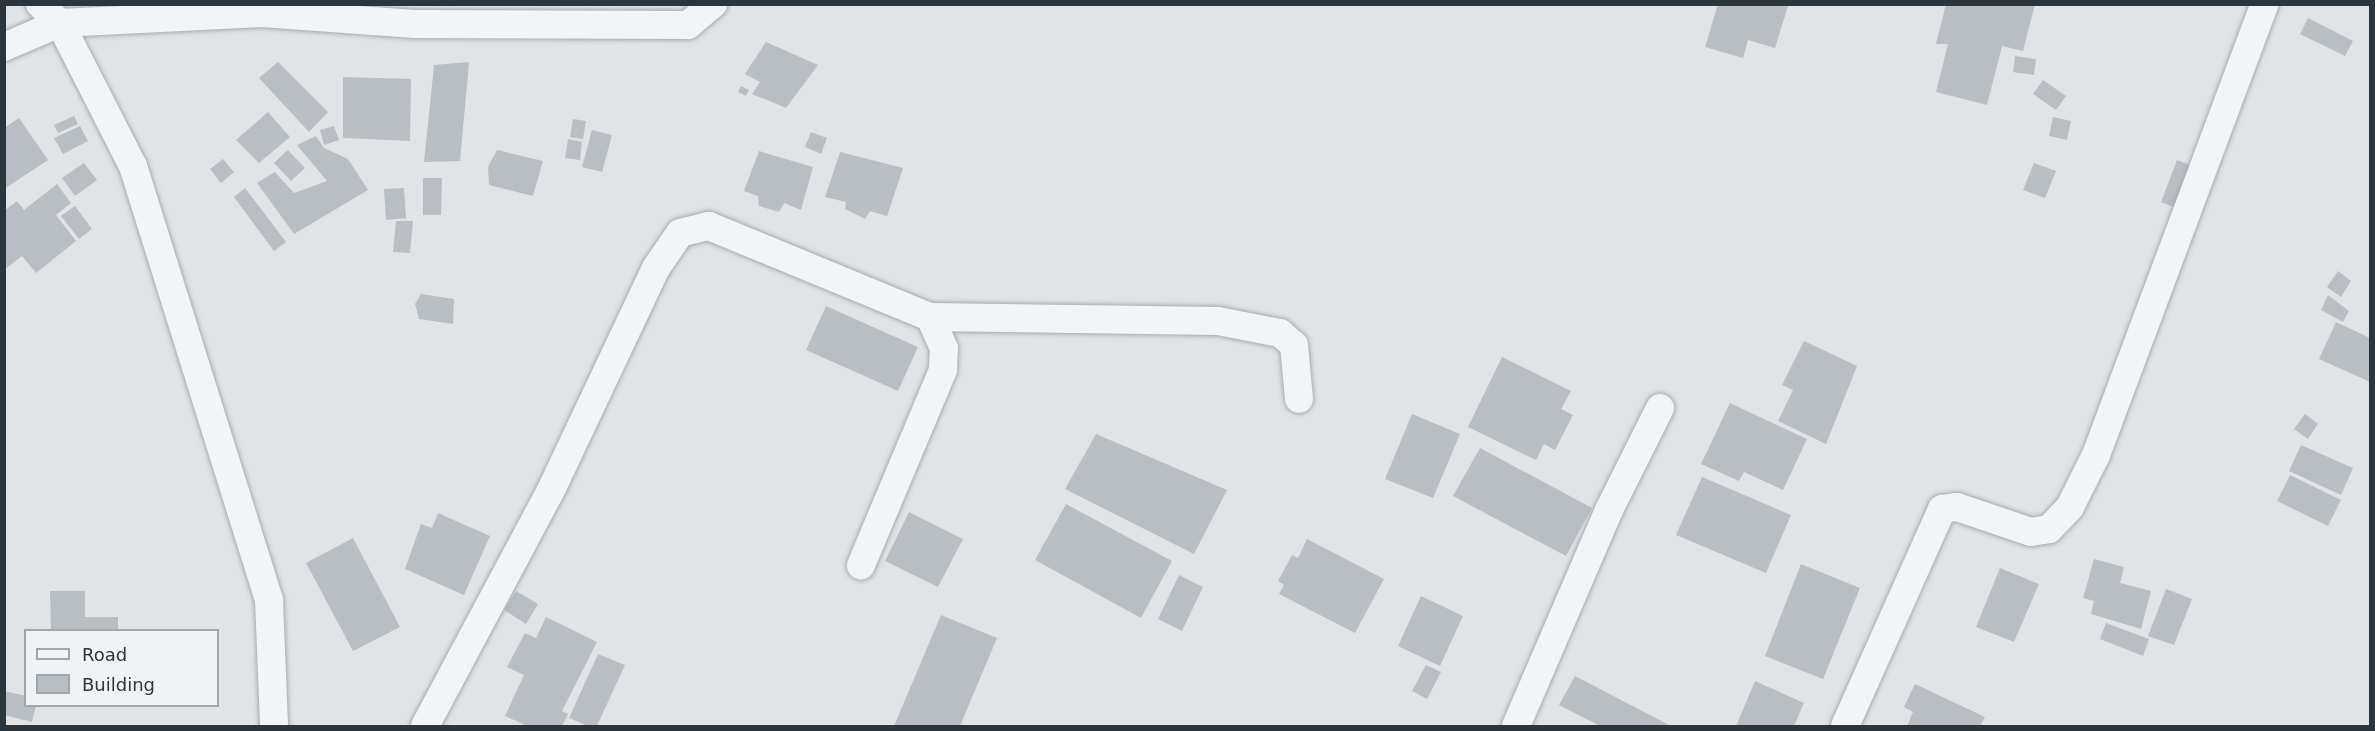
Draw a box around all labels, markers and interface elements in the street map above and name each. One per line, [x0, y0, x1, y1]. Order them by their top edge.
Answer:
legend [24, 629, 219, 707]
text: Road [82, 644, 127, 665]
text: Building [82, 674, 155, 695]

